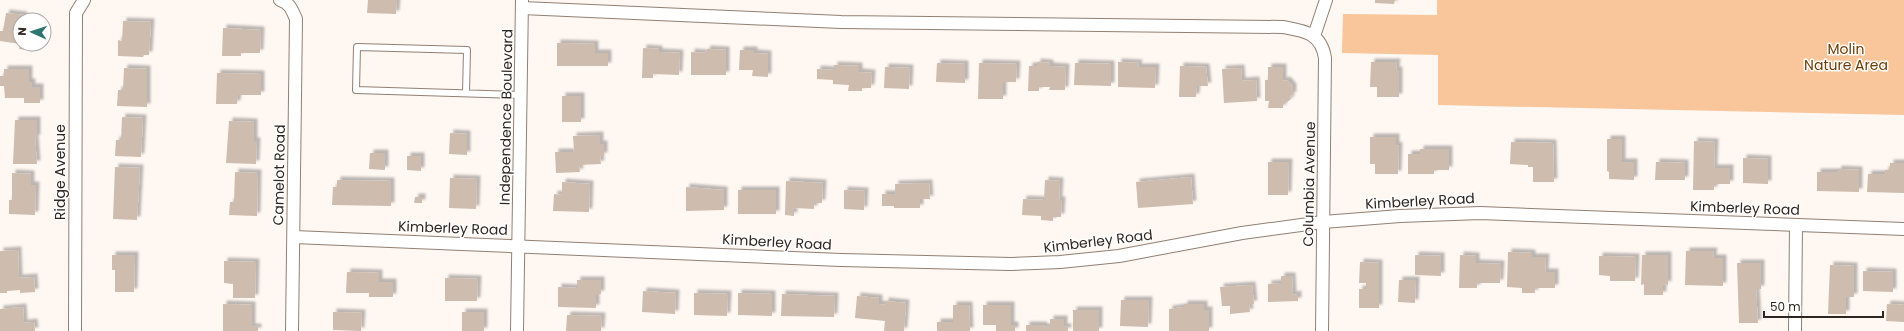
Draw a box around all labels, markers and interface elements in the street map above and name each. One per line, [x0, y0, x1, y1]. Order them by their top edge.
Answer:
north arrow [12, 12, 52, 52]
text: N [14, 27, 30, 36]
street label: Independence Boulevard [494, 29, 518, 205]
park label: Molin Nature Area [1804, 39, 1888, 75]
street label: Columbia Avenue [1298, 121, 1320, 247]
street label: Ridge Avenue [50, 124, 70, 220]
street label: Camelot Road [268, 124, 290, 226]
street label: Kimberley Road [1365, 188, 1475, 214]
street label: Kimberley Road [1690, 196, 1800, 220]
street label: Kimberley Road [398, 216, 508, 240]
street label: Kimberley Road [1042, 224, 1154, 258]
street label: Kimberley Road [722, 229, 832, 255]
scale bar [1764, 293, 1883, 319]
text: 50 m [1770, 298, 1801, 315]

